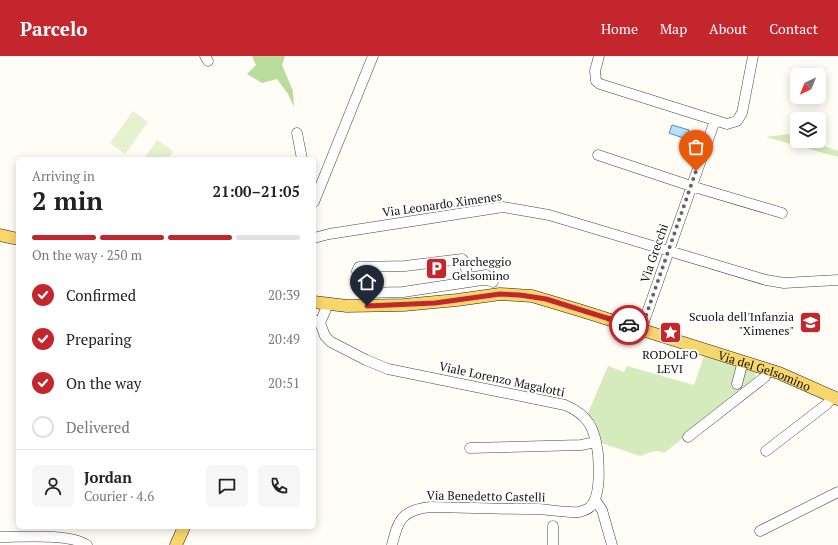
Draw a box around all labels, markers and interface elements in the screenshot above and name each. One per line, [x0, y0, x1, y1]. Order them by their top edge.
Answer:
text: Parcelo [20, 16, 88, 41]
text: Home [601, 19, 638, 38]
text: Map [660, 19, 687, 38]
text: About [709, 19, 747, 38]
text: Contact [769, 19, 818, 38]
north arrow [790, 68, 826, 104]
map controls [790, 68, 826, 148]
button: layers [790, 112, 826, 148]
pin [679, 130, 713, 171]
icon: bag [685, 136, 707, 158]
text: Arriving in [32, 167, 95, 185]
text: 21:00–21:05 [213, 181, 300, 201]
text: 2 min [32, 183, 103, 217]
street label: Via Leonardo Ximenes [381, 188, 503, 220]
street label: Via Grecchi [637, 221, 671, 284]
text: On the way · 250 m [32, 246, 142, 264]
place label: Parcheggio Gelsomino [452, 254, 512, 283]
parking icon: Parcheggio Gelsomino [424, 255, 450, 281]
pin [350, 265, 384, 306]
icon: home [356, 271, 378, 293]
icon: check [32, 284, 54, 306]
text: Confirmed [66, 285, 136, 305]
text: 20:39 [268, 286, 300, 304]
courier [609, 305, 649, 345]
place label: Scuola dell'Infanzia "Ximenes" [689, 309, 794, 338]
school or university icon: Scuola dell'Infanzia "Ximenes" [797, 310, 823, 336]
icon: car [618, 314, 640, 336]
place icon: RODOLFO LEVI [657, 320, 683, 346]
icon: check [32, 328, 54, 350]
text: Preparing [66, 329, 131, 349]
text: 20:49 [268, 330, 300, 348]
place label: RODOLFO LEVI [642, 347, 698, 376]
street label: Via del Gelsomino [716, 347, 814, 394]
street label: Viale Lorenzo Magalotti [438, 358, 567, 400]
icon: check [32, 372, 54, 394]
text: On the way [66, 373, 141, 393]
text: 20:51 [268, 374, 300, 392]
text: Delivered [66, 417, 130, 437]
button: person [32, 465, 74, 507]
button: chat [206, 465, 248, 507]
button: phone [258, 465, 300, 507]
text: Jordan [84, 467, 132, 487]
text: Courier · 4.6 [84, 487, 154, 505]
street label: Via Benedetto Castelli [426, 487, 546, 505]

